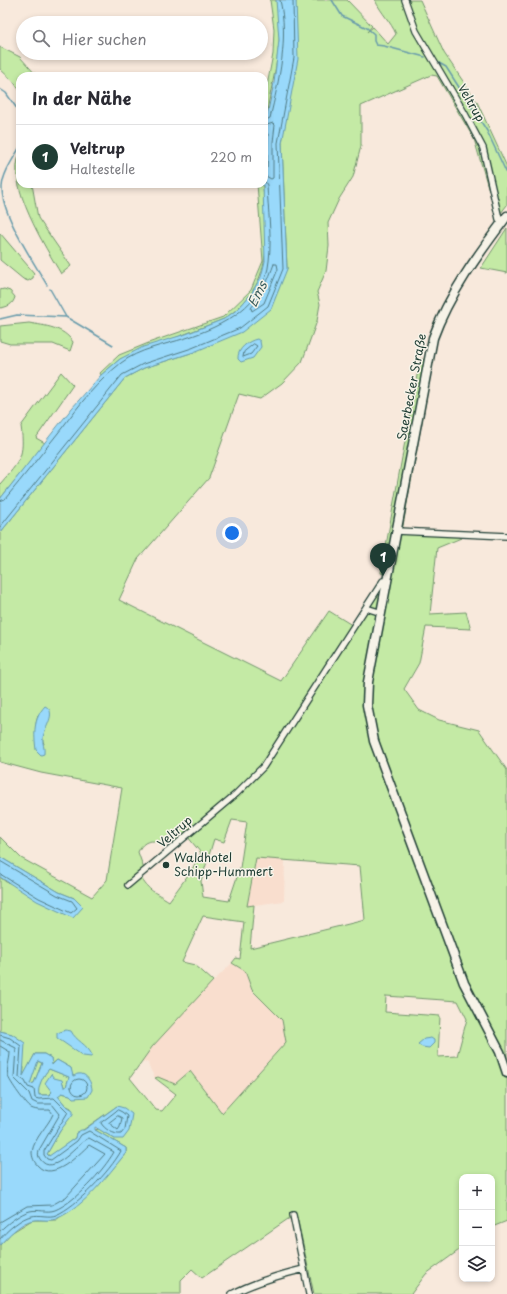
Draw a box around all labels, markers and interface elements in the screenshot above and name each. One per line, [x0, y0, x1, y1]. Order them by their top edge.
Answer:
search box [16, 16, 268, 60]
icon: search [30, 27, 52, 49]
text: Hier suchen [62, 27, 147, 50]
street label: Veltrup [454, 80, 490, 125]
text: In der Nähe [32, 85, 131, 111]
text: Veltrup [70, 136, 125, 159]
text: 1 [42, 147, 48, 166]
text: 220 m [210, 147, 252, 166]
text: Haltestelle [70, 159, 135, 178]
water label: Ems [242, 276, 272, 310]
street label: Saerbecker Straße [392, 332, 430, 442]
your location [222, 523, 242, 543]
pin: 1 [370, 543, 396, 576]
street label: Veltrup [153, 811, 196, 852]
place label: Waldhotel Schipp-Hummert [174, 848, 273, 880]
marker: Waldhotel Schipp-Hummert [161, 860, 171, 870]
map controls [459, 1174, 495, 1282]
button: + [459, 1174, 495, 1210]
button: − [459, 1210, 495, 1246]
button: layers [459, 1246, 495, 1282]

